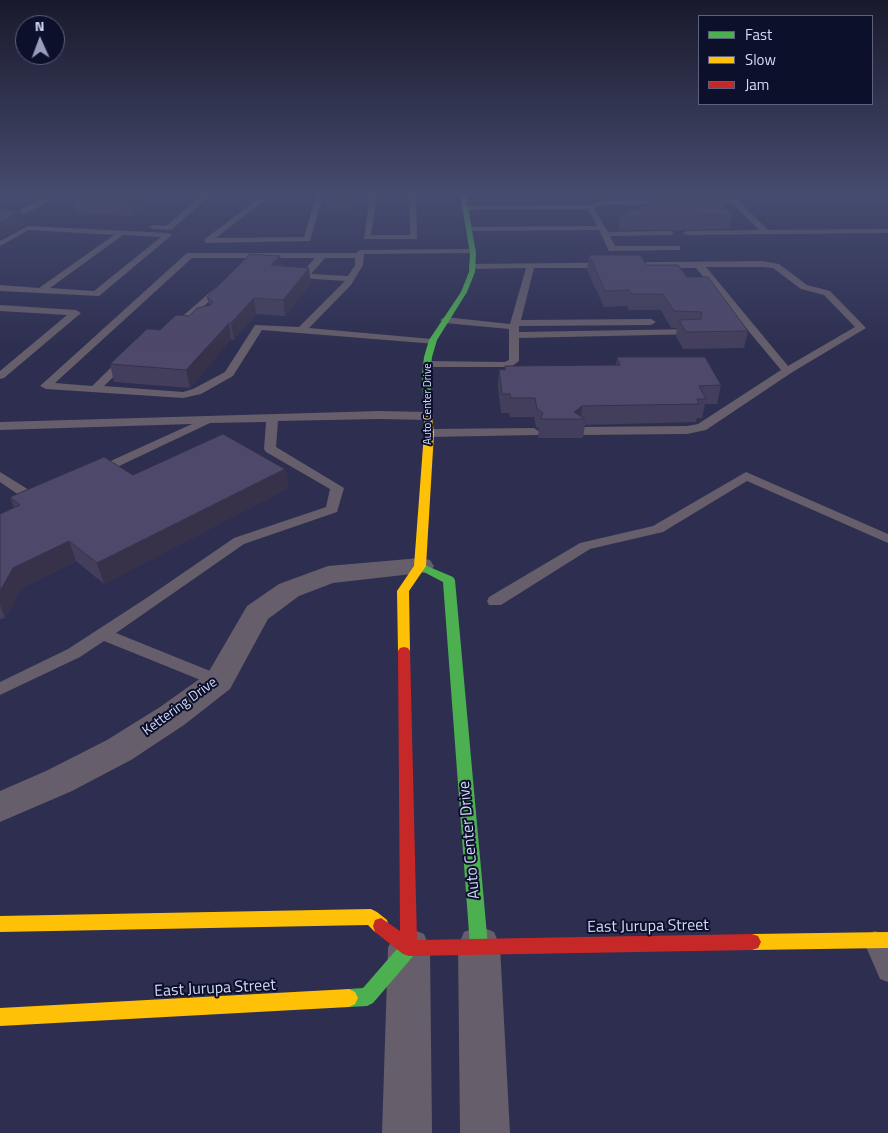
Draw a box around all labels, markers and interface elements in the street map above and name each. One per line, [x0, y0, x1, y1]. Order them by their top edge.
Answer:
north arrow [15, 15, 65, 65]
text: N [34, 15, 45, 36]
legend [698, 15, 873, 105]
text: Fast [745, 23, 772, 46]
text: Slow [745, 48, 776, 71]
text: Jam [745, 73, 769, 96]
street label: Auto Center Drive [421, 363, 435, 445]
street label: Kettering Drive [139, 674, 221, 740]
street label: Auto Center Drive [455, 780, 485, 900]
street label: East Jurupa Street [587, 916, 709, 938]
street label: East Jurupa Street [154, 976, 276, 1002]

